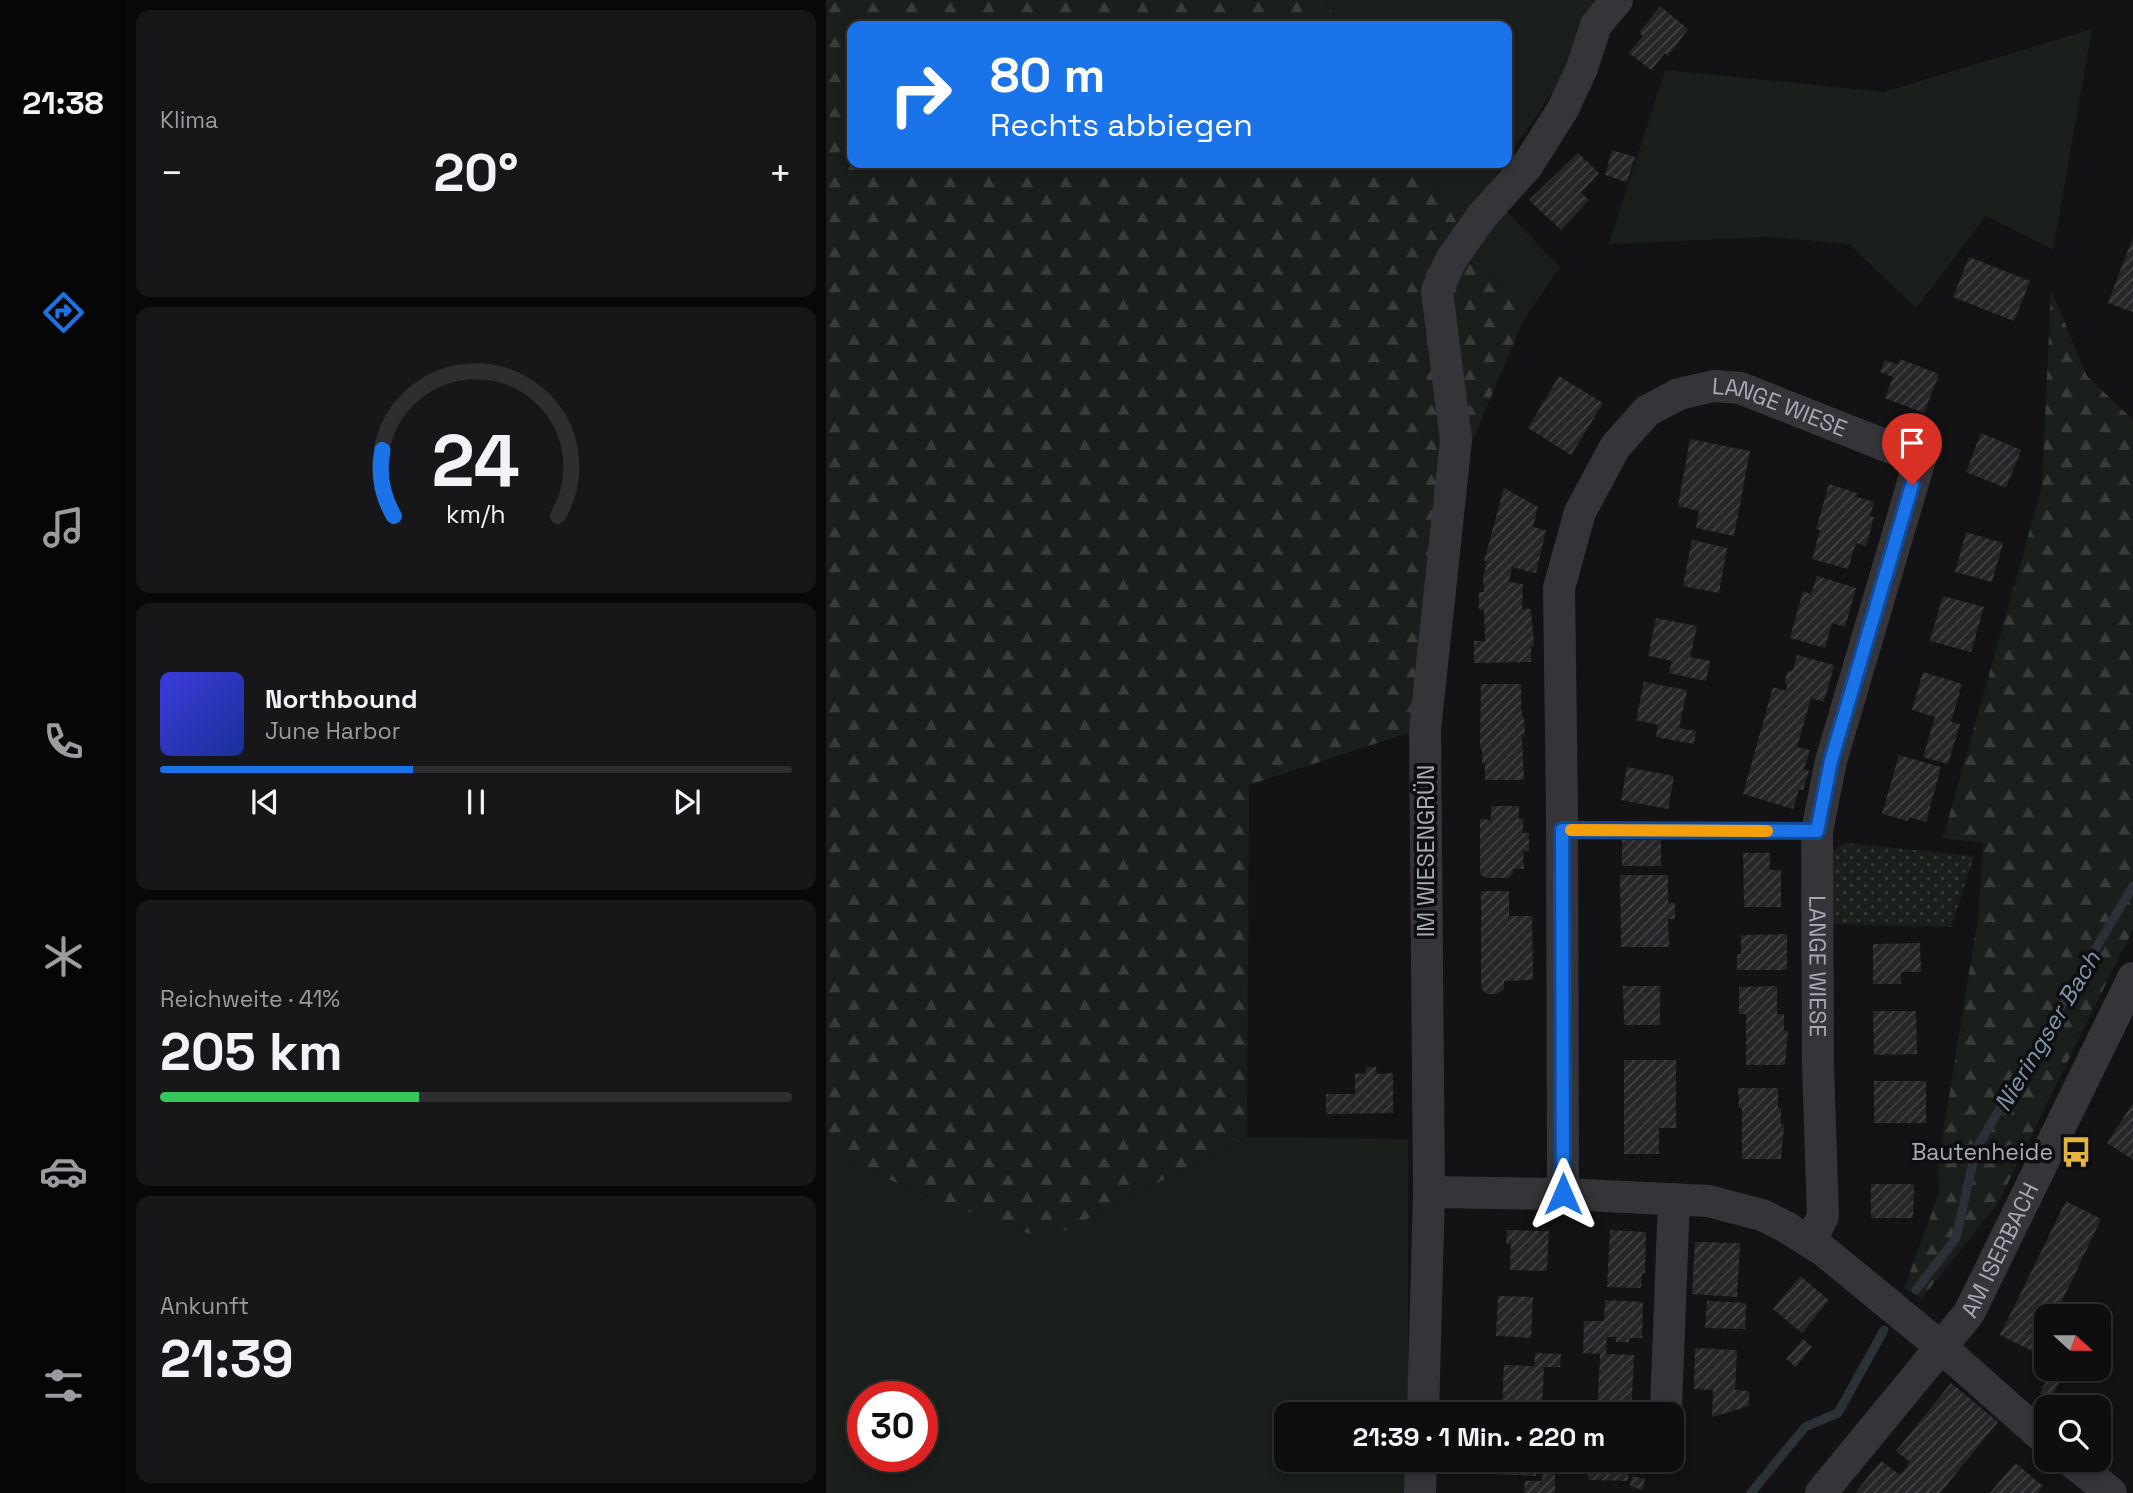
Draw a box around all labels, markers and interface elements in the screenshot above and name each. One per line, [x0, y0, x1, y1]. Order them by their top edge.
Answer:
text: 80 m [990, 44, 1105, 106]
icon: right [875, 49, 966, 140]
text: 21:38 [22, 83, 104, 123]
text: Klima [160, 105, 218, 135]
text: Rechts abbiegen [990, 105, 1253, 145]
text: 20° [433, 140, 519, 206]
text: − [160, 149, 184, 197]
text: + [768, 149, 792, 197]
icon: directions [39, 288, 88, 337]
street label: LANGE WIESE [1711, 371, 1851, 444]
pin [1882, 413, 1942, 485]
text: 24 [432, 414, 520, 507]
icon: arrive [1893, 424, 1931, 462]
text: km/h [446, 498, 506, 530]
icon: music [39, 503, 88, 552]
text: Northbound [265, 682, 418, 716]
text: June Harbor [265, 716, 400, 746]
icon: phone [39, 717, 88, 766]
street label: IM WIESENGRÜN [1411, 765, 1441, 937]
icon: previous [246, 783, 284, 821]
icon: pause [457, 783, 495, 821]
icon: next [668, 783, 706, 821]
street label: LANGE WIESE [1802, 895, 1833, 1037]
icon: climate [39, 932, 88, 981]
water label: Nieringser Bach [1987, 944, 2108, 1117]
text: Reichweite · 41% [160, 984, 340, 1014]
text: 205 km [160, 1019, 343, 1085]
bus stop icon: Bautenheide [2059, 1135, 2093, 1169]
place label: Bautenheide [1911, 1137, 2053, 1167]
icon: car [39, 1147, 88, 1196]
position arrow [1526, 1157, 1600, 1231]
street label: AM ISERBACH [1954, 1178, 2046, 1323]
text: Ankunft [160, 1291, 249, 1321]
north arrow [2034, 1304, 2110, 1381]
map controls [2034, 1304, 2111, 1472]
text: 21:39 [160, 1326, 294, 1392]
icon: filters [39, 1361, 88, 1410]
speed limit sign: 30 [847, 1381, 938, 1472]
button: search [2034, 1395, 2111, 1472]
text: 21:39 · 1 Min. · 220 m [1353, 1420, 1605, 1454]

